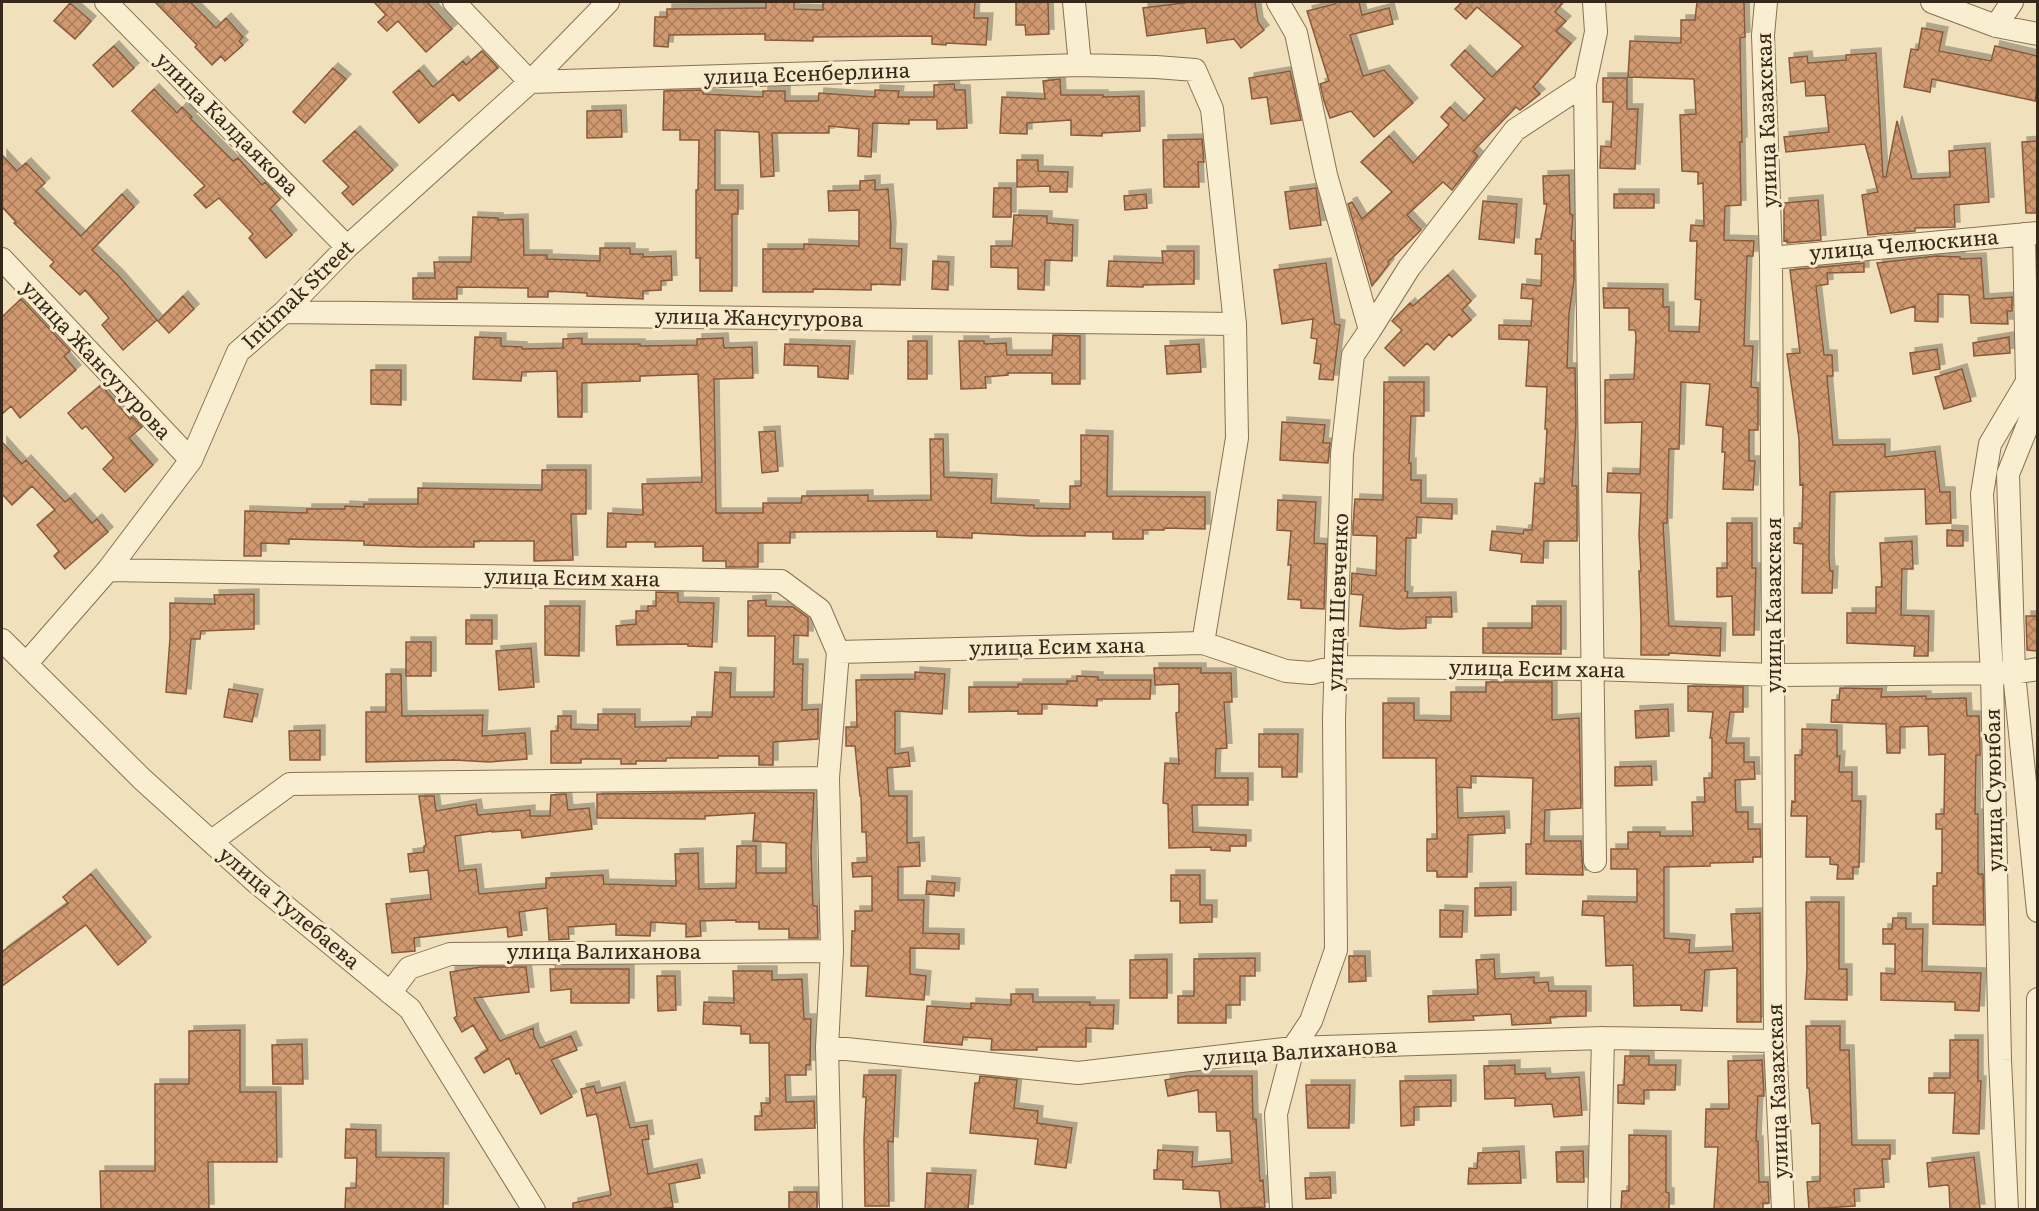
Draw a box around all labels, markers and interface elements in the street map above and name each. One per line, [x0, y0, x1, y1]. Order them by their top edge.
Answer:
street label: улица Казахская [1746, 32, 1783, 208]
street label: улица Калдаякова [150, 43, 308, 202]
street label: улица Есенберлина [703, 52, 911, 91]
street label: улица Челюскина [1808, 219, 2000, 266]
street label: Intimak Street [233, 231, 360, 355]
street label: улица Жансугурова [15, 272, 181, 445]
street label: улица Жансугурова [655, 298, 864, 333]
street label: улица Шевченко [1317, 512, 1354, 692]
street label: улица Казахская [1756, 517, 1787, 693]
street label: улица Есим хана [484, 558, 661, 593]
street label: улица Есим хана [969, 627, 1146, 662]
street label: улица Есим хана [1449, 649, 1626, 684]
street label: улица Суюнбая [1975, 708, 2008, 872]
street label: улица Тулебаева [213, 837, 369, 975]
street label: улица Валиханова [507, 934, 702, 965]
street label: улица Казахская [1757, 1003, 1794, 1179]
street label: улица Валиханова [1202, 1027, 1399, 1072]

